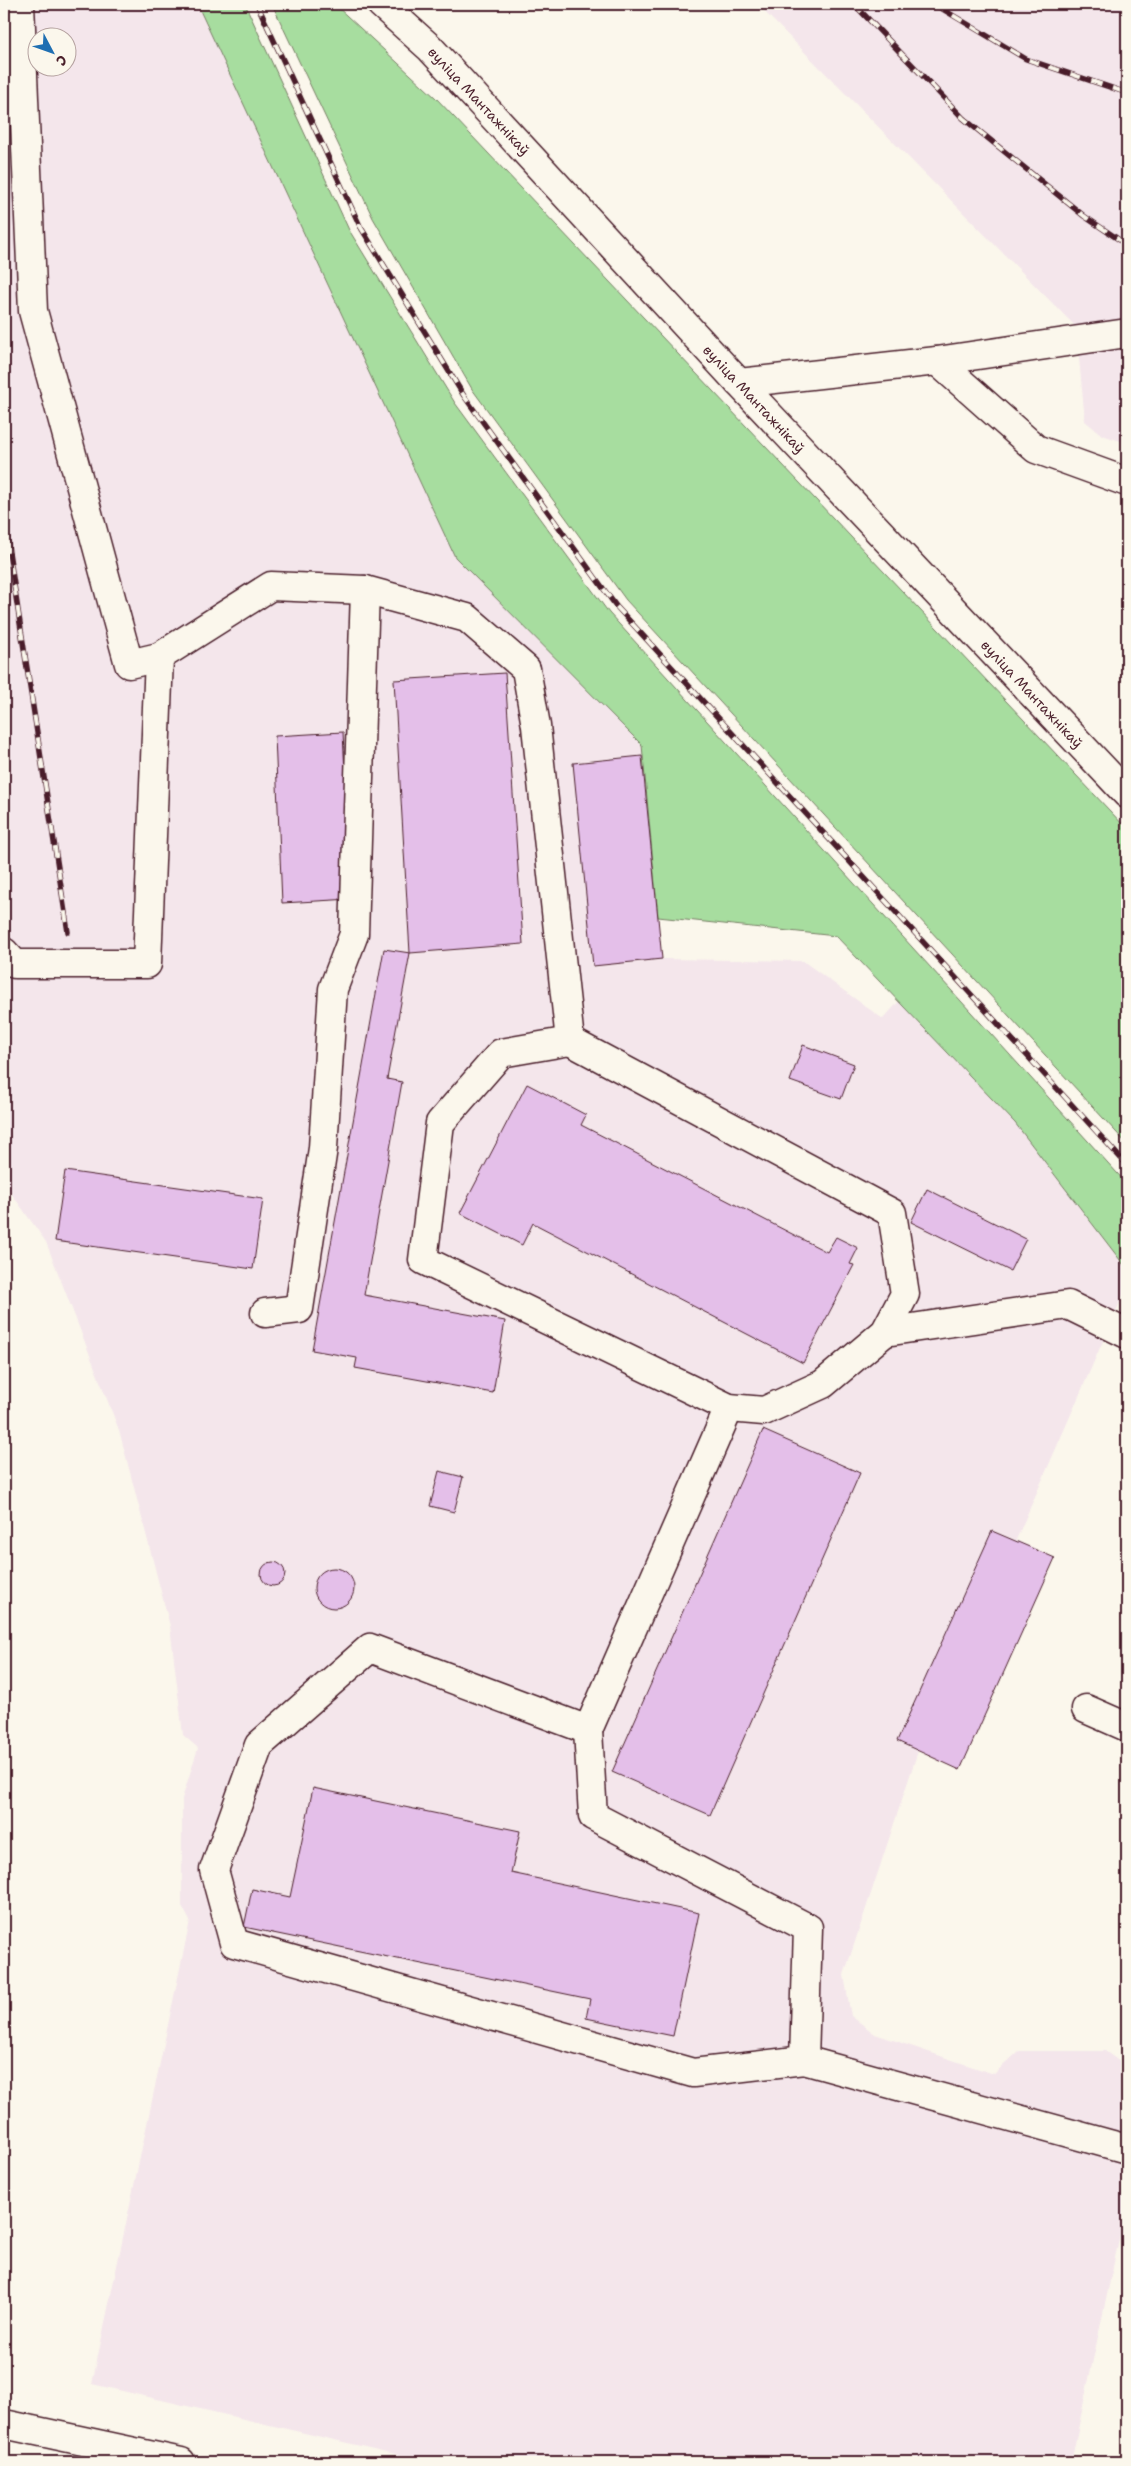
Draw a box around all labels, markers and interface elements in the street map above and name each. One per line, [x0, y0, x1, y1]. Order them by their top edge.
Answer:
north arrow [28, 28, 78, 78]
street label: вуліца Мантажнікаў [424, 43, 534, 159]
text: С [52, 51, 71, 70]
street label: вуліца Мантажнікаў [699, 341, 809, 457]
street label: вуліца Мантажнікаў [977, 636, 1087, 752]

